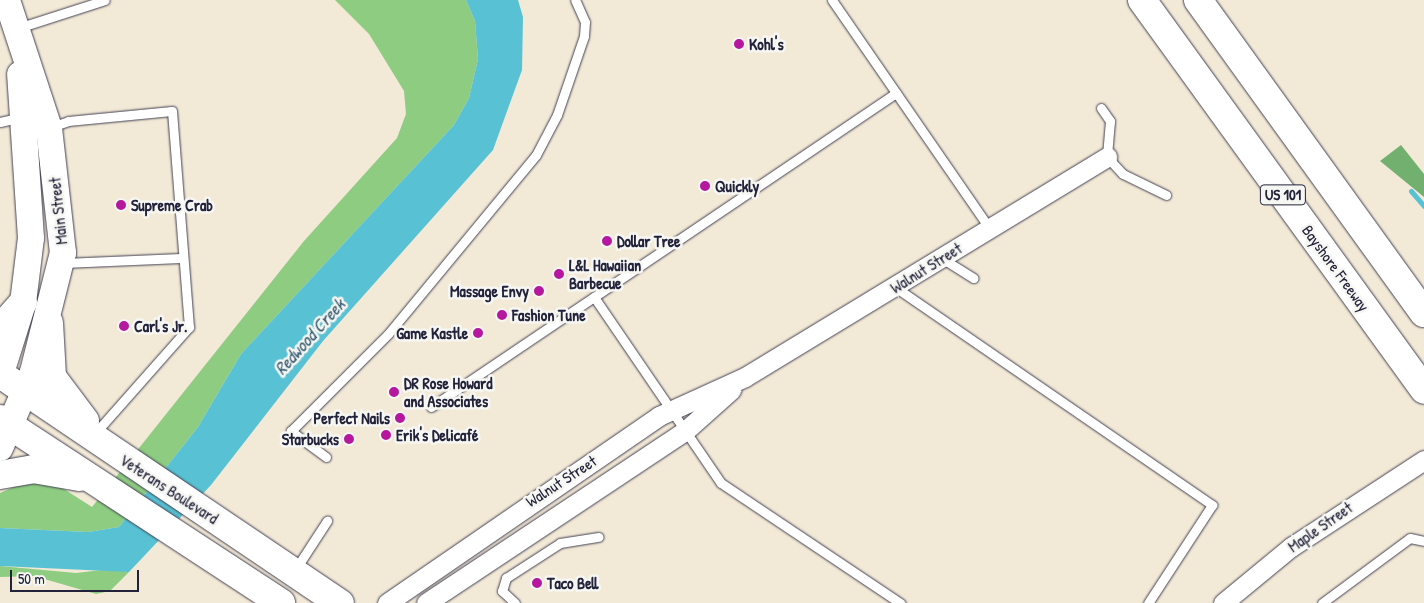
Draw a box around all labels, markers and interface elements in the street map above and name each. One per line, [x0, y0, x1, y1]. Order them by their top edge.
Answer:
place label: Kohl's [749, 34, 784, 54]
marker: Kohl's [733, 38, 745, 50]
street label: Main Street [45, 176, 71, 246]
place label: Quickly [715, 176, 759, 196]
marker: Quickly [699, 180, 711, 192]
road number: US 101 [1259, 182, 1307, 208]
place label: Supreme Crab [131, 195, 213, 215]
marker: Supreme Crab [115, 199, 127, 211]
street label: Bayshore Freeway [1298, 221, 1374, 315]
place label: Dollar Tree [617, 231, 680, 251]
marker: Dollar Tree [601, 235, 613, 247]
street label: Walnut Street [887, 239, 965, 297]
place label: L&L Hawaiian Barbecue [569, 255, 641, 293]
marker: L&L Hawaiian Barbecue [553, 268, 565, 280]
place label: Massage Envy [450, 281, 529, 301]
marker: Massage Envy [533, 285, 545, 297]
water label: Redwood Creek [270, 294, 350, 380]
place label: Fashion Tune [512, 305, 586, 325]
marker: Fashion Tune [496, 309, 508, 321]
place label: Carl's Jr. [134, 316, 187, 336]
marker: Carl's Jr. [118, 320, 130, 332]
place label: Game Kastle [396, 323, 468, 343]
marker: Game Kastle [472, 327, 484, 339]
place label: DR Rose Howard and Associates [404, 373, 492, 411]
marker: DR Rose Howard and Associates [388, 386, 400, 398]
place label: Perfect Nails [313, 408, 390, 428]
marker: Perfect Nails [394, 412, 406, 424]
place label: Erik's Delicafé [396, 425, 478, 445]
place label: Starbucks [282, 429, 339, 449]
marker: Erik's Delicafé [380, 429, 392, 441]
marker: Starbucks [343, 433, 355, 445]
street label: Veterans Boulevard [116, 450, 222, 528]
street label: Walnut Street [522, 451, 600, 511]
street label: Maple Street [1284, 498, 1356, 556]
scale bar [12, 560, 141, 592]
text: 50 m [18, 568, 45, 589]
place label: Taco Bell [547, 573, 598, 593]
marker: Taco Bell [531, 577, 543, 589]

